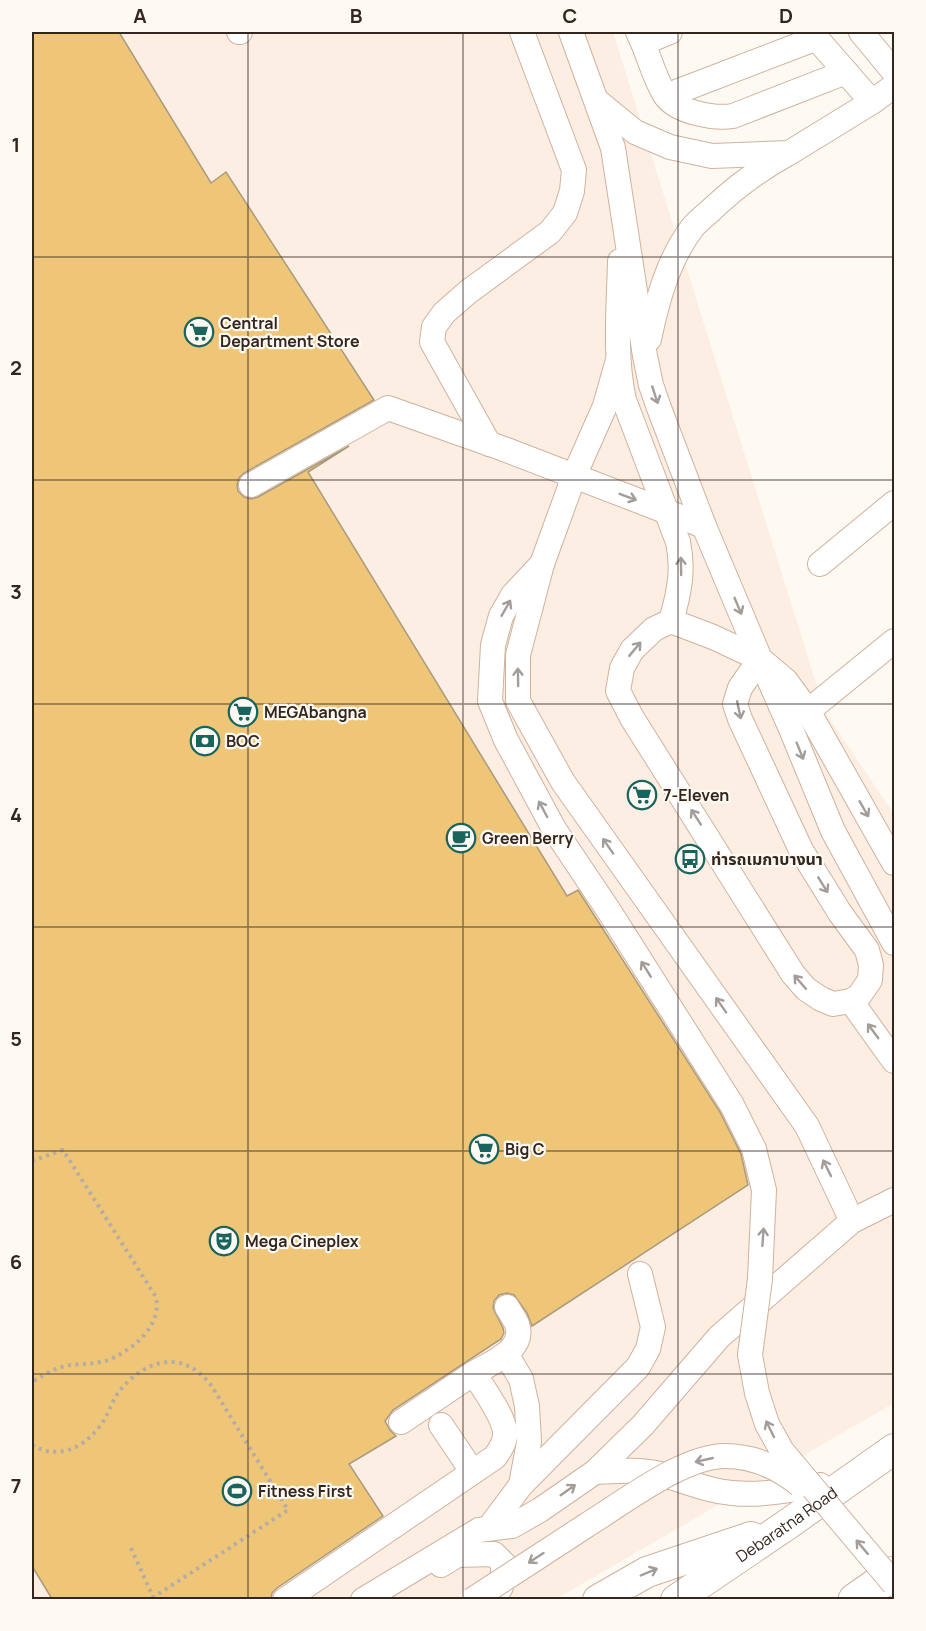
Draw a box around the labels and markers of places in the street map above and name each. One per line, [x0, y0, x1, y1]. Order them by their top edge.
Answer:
place label: Central Department Store [220, 312, 360, 352]
supermarket icon: Central Department Store [183, 316, 215, 348]
supermarket icon: MEGAbangna [227, 696, 259, 728]
place label: MEGAbangna [264, 701, 367, 723]
bank icon: BOC [189, 725, 221, 757]
place label: BOC [226, 730, 260, 752]
supermarket icon: 7-Eleven [626, 779, 658, 811]
place label: 7-Eleven [663, 784, 729, 806]
cafe icon: Green Berry [445, 822, 477, 854]
place label: Green Berry [482, 827, 573, 849]
bus stop icon: ท่ารถเมกาบางนา [674, 843, 706, 875]
place label: ท่ารถเมกาบางนา [711, 848, 823, 870]
supermarket icon: Big C [468, 1133, 500, 1165]
place label: Big C [505, 1138, 545, 1160]
theatre icon: Mega Cineplex [208, 1225, 240, 1257]
place label: Mega Cineplex [245, 1230, 359, 1252]
sports icon: Fitness First [221, 1475, 253, 1507]
place label: Fitness First [258, 1480, 352, 1502]

